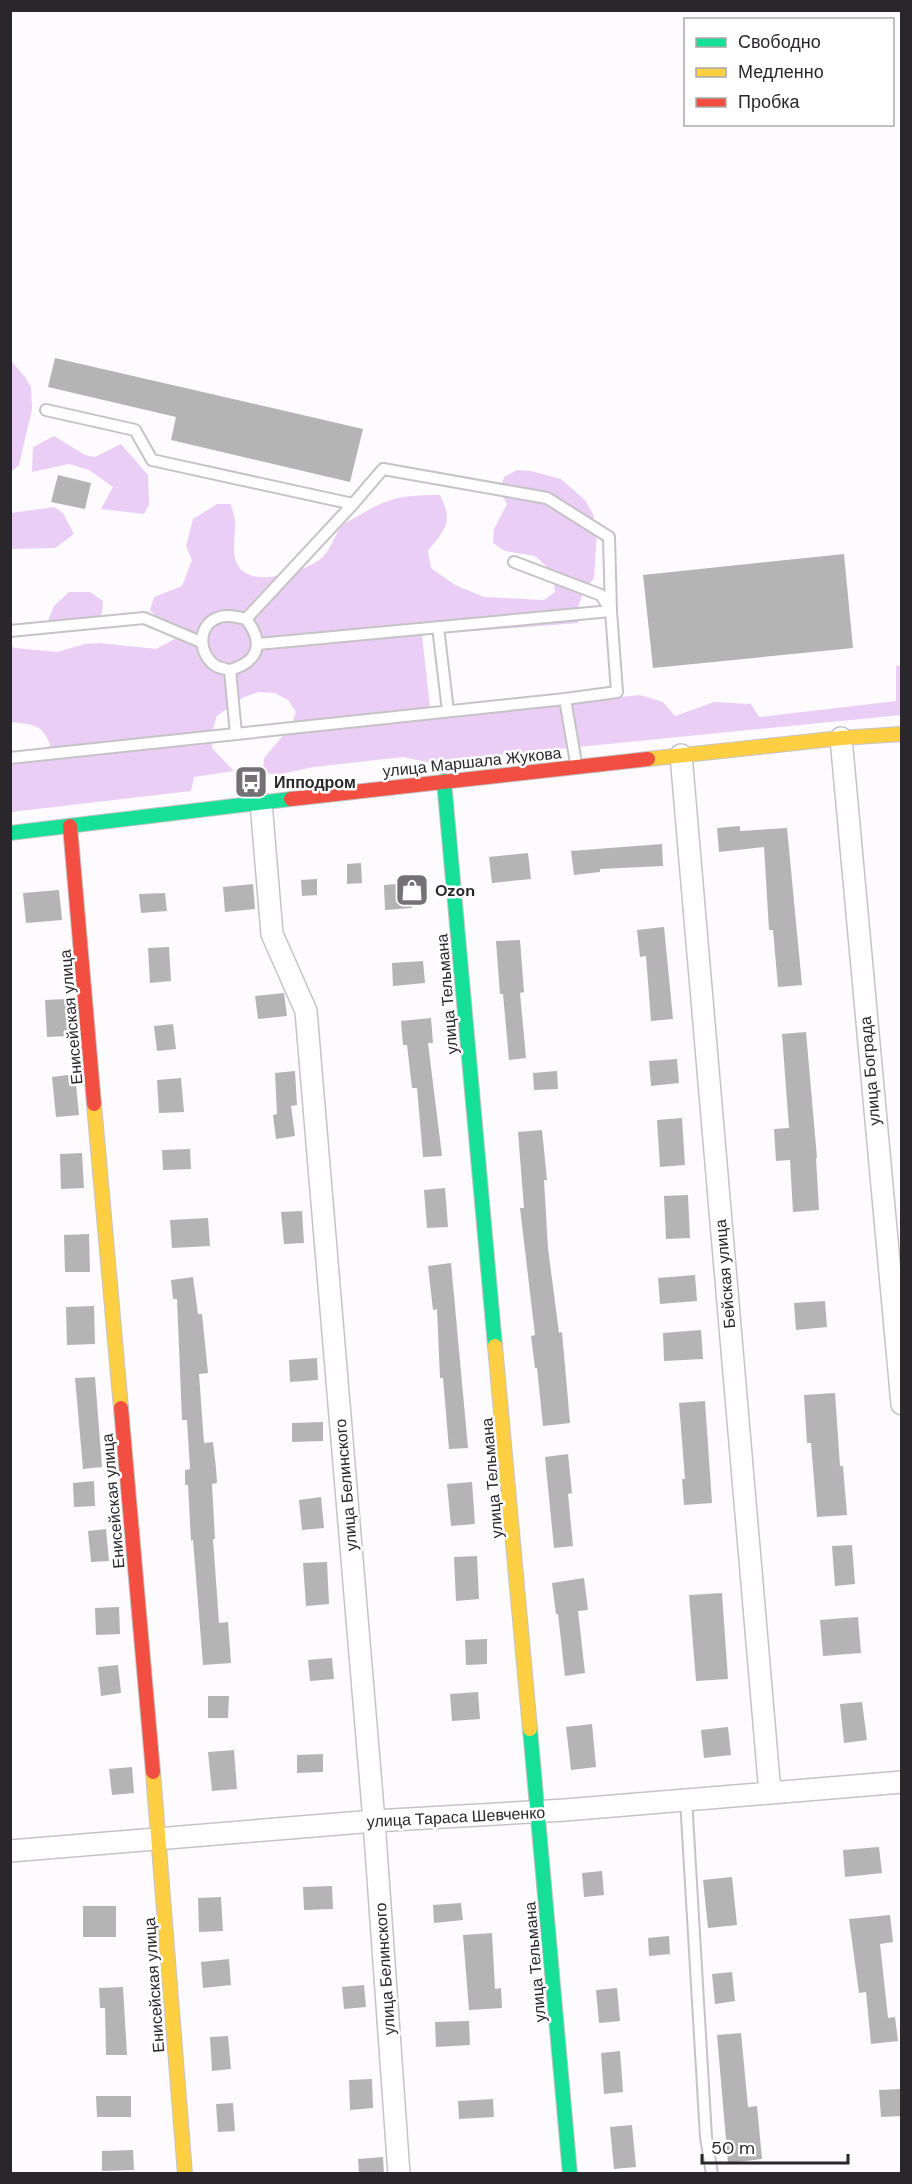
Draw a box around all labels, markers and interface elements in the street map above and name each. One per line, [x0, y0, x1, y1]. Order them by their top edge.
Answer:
legend [684, 18, 894, 126]
text: Свободно [738, 30, 821, 54]
text: Медленно [738, 60, 824, 84]
text: Пробка [738, 90, 801, 114]
street label: улица Маршала Жукова [382, 742, 563, 782]
bus stop icon: Ипподром [233, 764, 269, 800]
place label: Ипподром [274, 772, 356, 793]
shop icon: Ozon [394, 872, 430, 908]
place label: Ozon [435, 880, 475, 901]
street label: улица Тельмана [431, 933, 463, 1055]
street label: Енисейская улица [55, 949, 87, 1085]
street label: улица Бограда [855, 1015, 885, 1126]
street label: Бейская улица [710, 1218, 740, 1329]
street label: улица Тельмана [476, 1417, 508, 1539]
street label: улица Белинского [330, 1418, 362, 1552]
street label: Енисейская улица [97, 1433, 129, 1569]
street label: улица Тараса Шевченко [366, 1802, 546, 1832]
street label: улица Тельмана [519, 1901, 551, 2023]
street label: улица Белинского [370, 1902, 400, 2036]
street label: Енисейская улица [139, 1917, 169, 2053]
scale bar [702, 2127, 848, 2165]
text: 50 m [711, 2136, 755, 2160]

